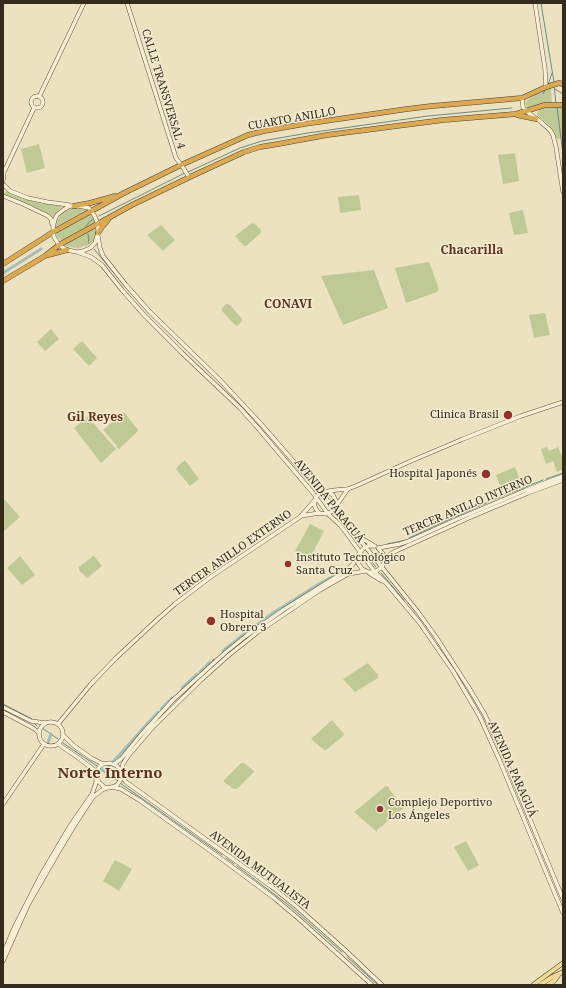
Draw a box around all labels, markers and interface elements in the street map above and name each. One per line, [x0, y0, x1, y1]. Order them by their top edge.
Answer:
street label: CALLE TRANSVERSAL 4 [138, 27, 188, 151]
street label: CUARTO ANILLO [247, 105, 337, 133]
district label: Chacarilla [441, 244, 503, 258]
district label: CONAVI [264, 298, 312, 312]
place label: Clinica Brasil [430, 408, 499, 422]
marker: Clinica Brasil [502, 409, 514, 421]
district label: Gil Reyes [67, 411, 123, 425]
street label: AVENIDA PARAGUÁ [291, 456, 367, 546]
place label: Hospital Japonés [389, 467, 477, 481]
marker: Hospital Japonés [480, 468, 492, 480]
street label: TERCER ANILLO INTERNO [401, 473, 535, 539]
street label: TERCER ANILLO EXTERNO [172, 507, 294, 599]
place label: Instituto Tecnológico Santa Cruz [296, 551, 405, 577]
marker: Instituto Tecnológico Santa Cruz [283, 559, 293, 569]
place label: Hospital Obrero 3 [220, 608, 267, 634]
marker: Hospital Obrero 3 [205, 615, 217, 627]
street label: AVENIDA PARAGUÁ [485, 719, 539, 819]
district label: Norte Interno [57, 765, 163, 783]
place label: Complejo Deportivo Los Ángeles [388, 796, 492, 822]
marker: Complejo Deportivo Los Ángeles [375, 804, 385, 814]
street label: AVENIDA MUTUALISTA [207, 828, 313, 912]

